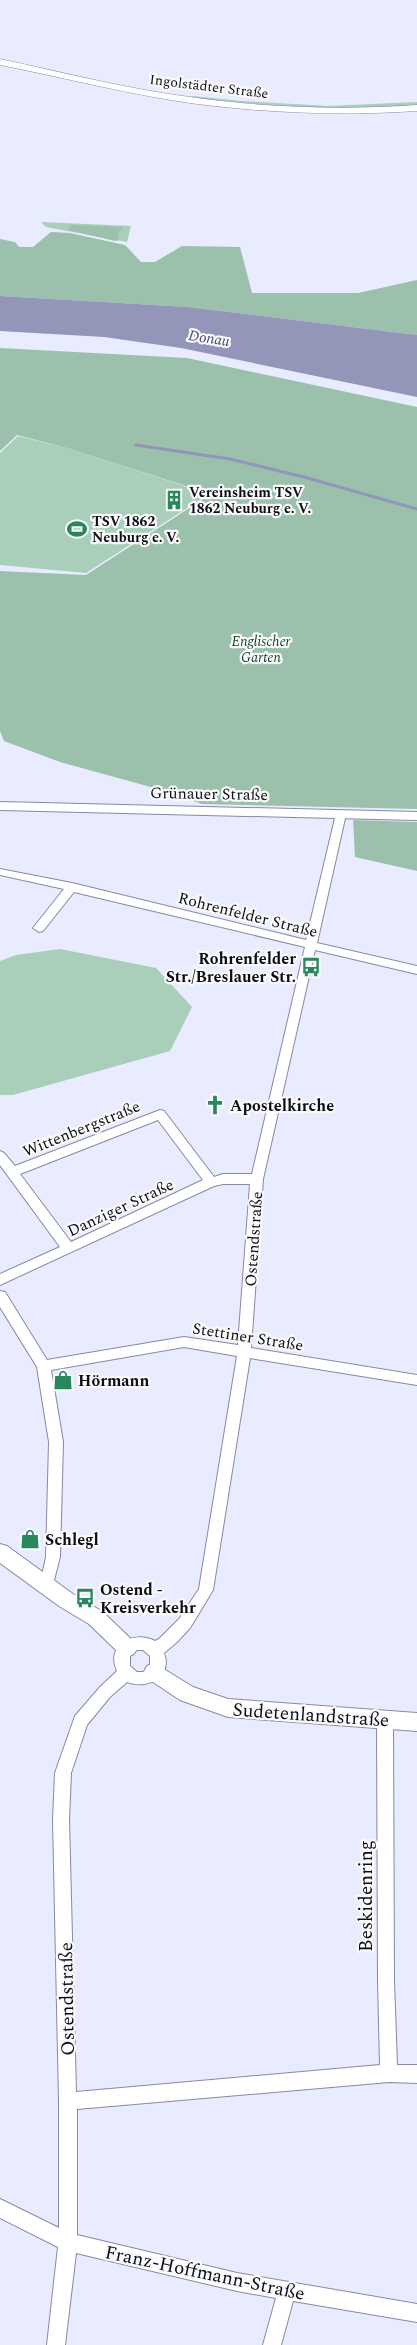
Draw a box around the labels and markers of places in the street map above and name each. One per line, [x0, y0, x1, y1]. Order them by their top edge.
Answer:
place label: Vereinsheim TSV 1862 Neuburg e. V. [189, 482, 311, 519]
building icon: Vereinsheim TSV 1862 Neuburg e. V. [163, 489, 185, 511]
place label: TSV 1862 Neuburg e. V. [92, 511, 179, 548]
sports icon: TSV 1862 Neuburg e. V. [66, 518, 88, 540]
place label: Rohrenfelder Str./Breslauer Str. [166, 947, 296, 989]
bus stop icon: Rohrenfelder Str./Breslauer Str. [300, 956, 322, 978]
church icon: Apostelkirche [204, 1094, 226, 1116]
place label: Apostelkirche [230, 1094, 334, 1118]
shop icon: Hörmann [52, 1369, 74, 1391]
place label: Hörmann [78, 1369, 149, 1393]
shop icon: Schlegl [19, 1528, 41, 1550]
place label: Schlegl [45, 1528, 99, 1552]
place label: Ostend - Kreisverkehr [100, 1578, 196, 1620]
bus stop icon: Ostend - Kreisverkehr [74, 1587, 96, 1609]

